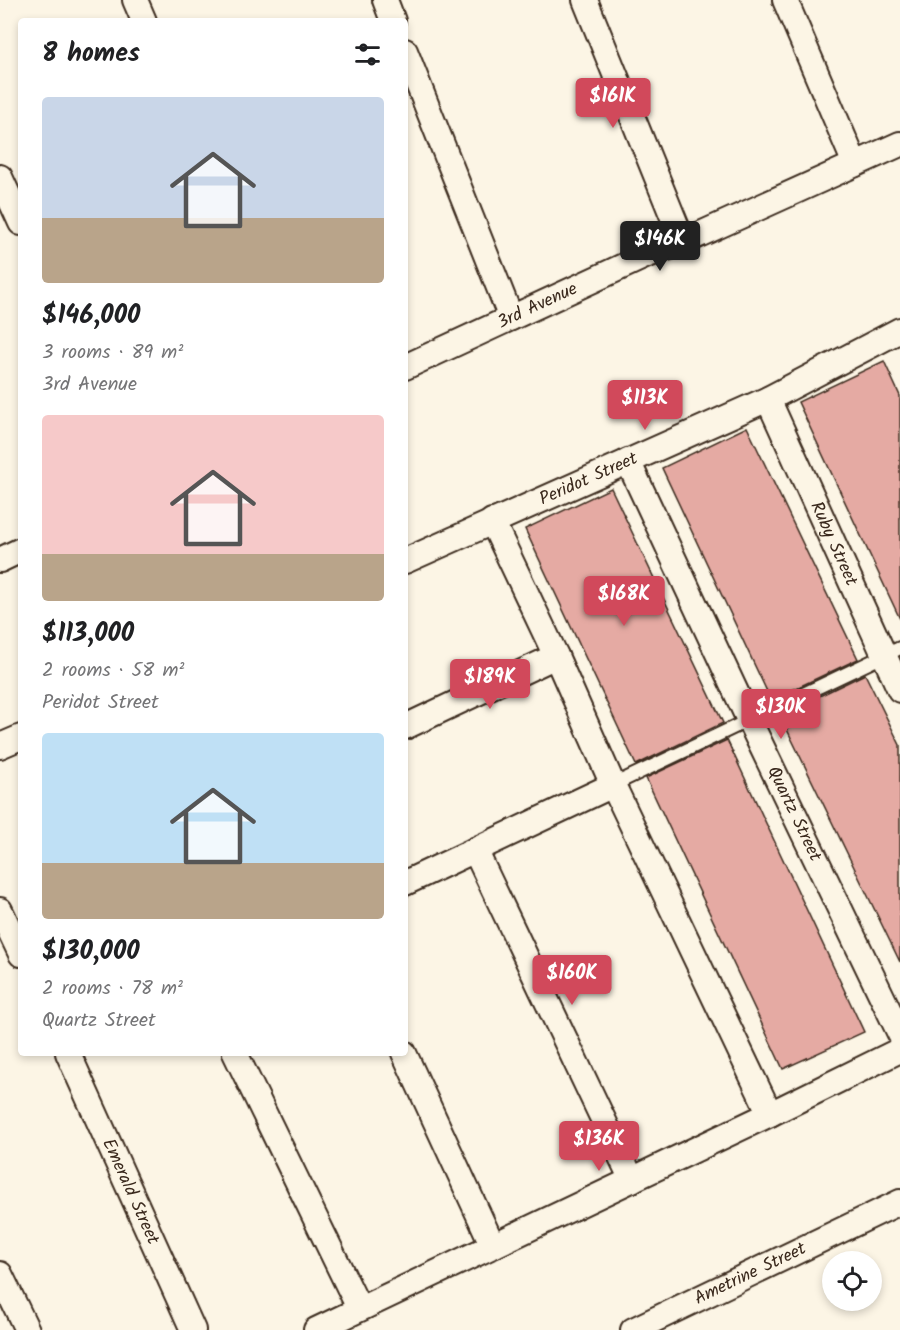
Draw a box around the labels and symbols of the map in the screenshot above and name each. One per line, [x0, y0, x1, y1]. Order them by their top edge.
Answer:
pin: $161K [571, 78, 655, 129]
pin: $146K [618, 221, 702, 272]
street label: 3rd Avenue [493, 275, 582, 337]
pin: $113K [603, 380, 687, 431]
street label: Peridot Street [535, 444, 643, 514]
street label: Ruby Street [802, 497, 866, 592]
pin: $168K [582, 576, 666, 627]
pin: $189K [448, 659, 532, 710]
pin: $130K [739, 689, 823, 740]
street label: Quartz Street [759, 761, 830, 867]
pin: $160K [530, 955, 614, 1006]
pin: $136K [557, 1121, 641, 1172]
street label: Emerald Street [94, 1134, 168, 1250]
street label: Ametrine Street [689, 1234, 812, 1313]

